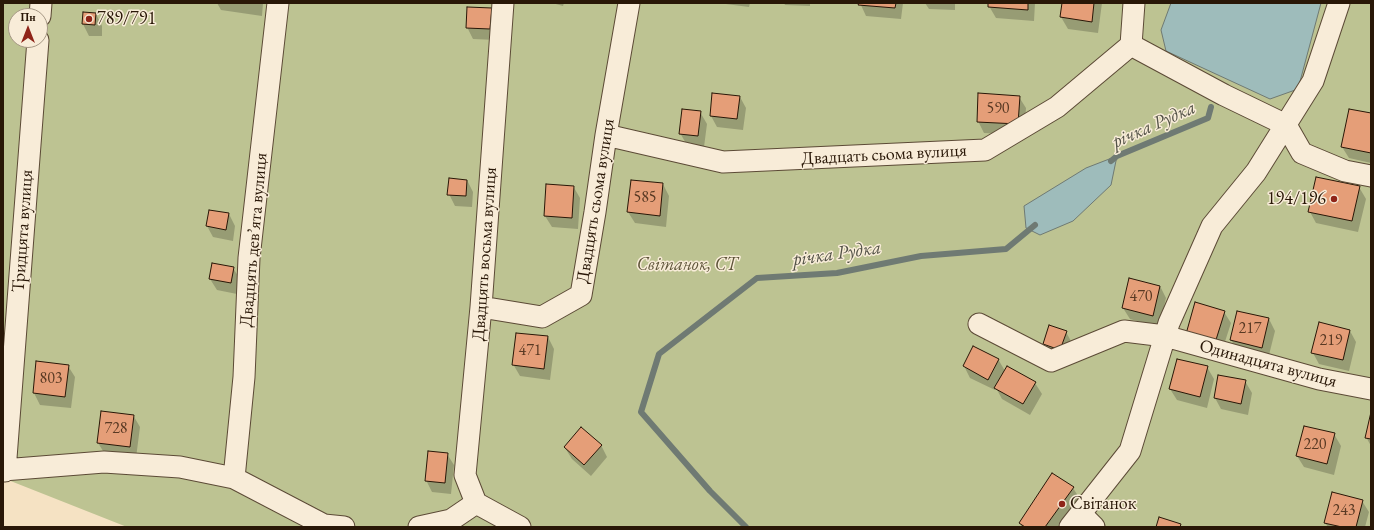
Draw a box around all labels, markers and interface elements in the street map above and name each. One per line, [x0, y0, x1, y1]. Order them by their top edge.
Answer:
north arrow [8, 8, 48, 48]
place label: 789/791 [97, 8, 156, 30]
text: Пн [20, 10, 36, 24]
marker: 789/791 [84, 14, 94, 24]
water label: річка Рудка [1109, 96, 1199, 154]
house number: 590 [986, 99, 1010, 119]
street label: Двадцять сьома вулиця [572, 117, 620, 285]
street label: Двадцать сьома вулиця [801, 140, 967, 170]
street label: Двадцять дев’ята вулиця [236, 152, 272, 328]
street label: Двадцять восьма вулиця [468, 166, 502, 342]
street label: Тридцята вулиця [8, 169, 38, 293]
house number: 585 [633, 188, 657, 208]
place label: 194/196 [1267, 188, 1326, 210]
marker: 194/196 [1329, 194, 1339, 204]
water label: річка Рудка [791, 237, 883, 271]
park label: Світанок, СТ [637, 254, 737, 276]
house number: 470 [1129, 287, 1153, 307]
house number: 217 [1238, 319, 1262, 339]
house number: 219 [1319, 331, 1343, 351]
street label: Одинадцята вулиця [1197, 335, 1339, 393]
house number: 471 [518, 341, 542, 361]
house number: 803 [39, 369, 63, 389]
house number: 728 [104, 419, 128, 439]
house number: 220 [1303, 435, 1327, 455]
place label: Світанок [1070, 493, 1136, 515]
marker: Світанок [1057, 499, 1067, 509]
house number: 243 [1332, 501, 1356, 521]

